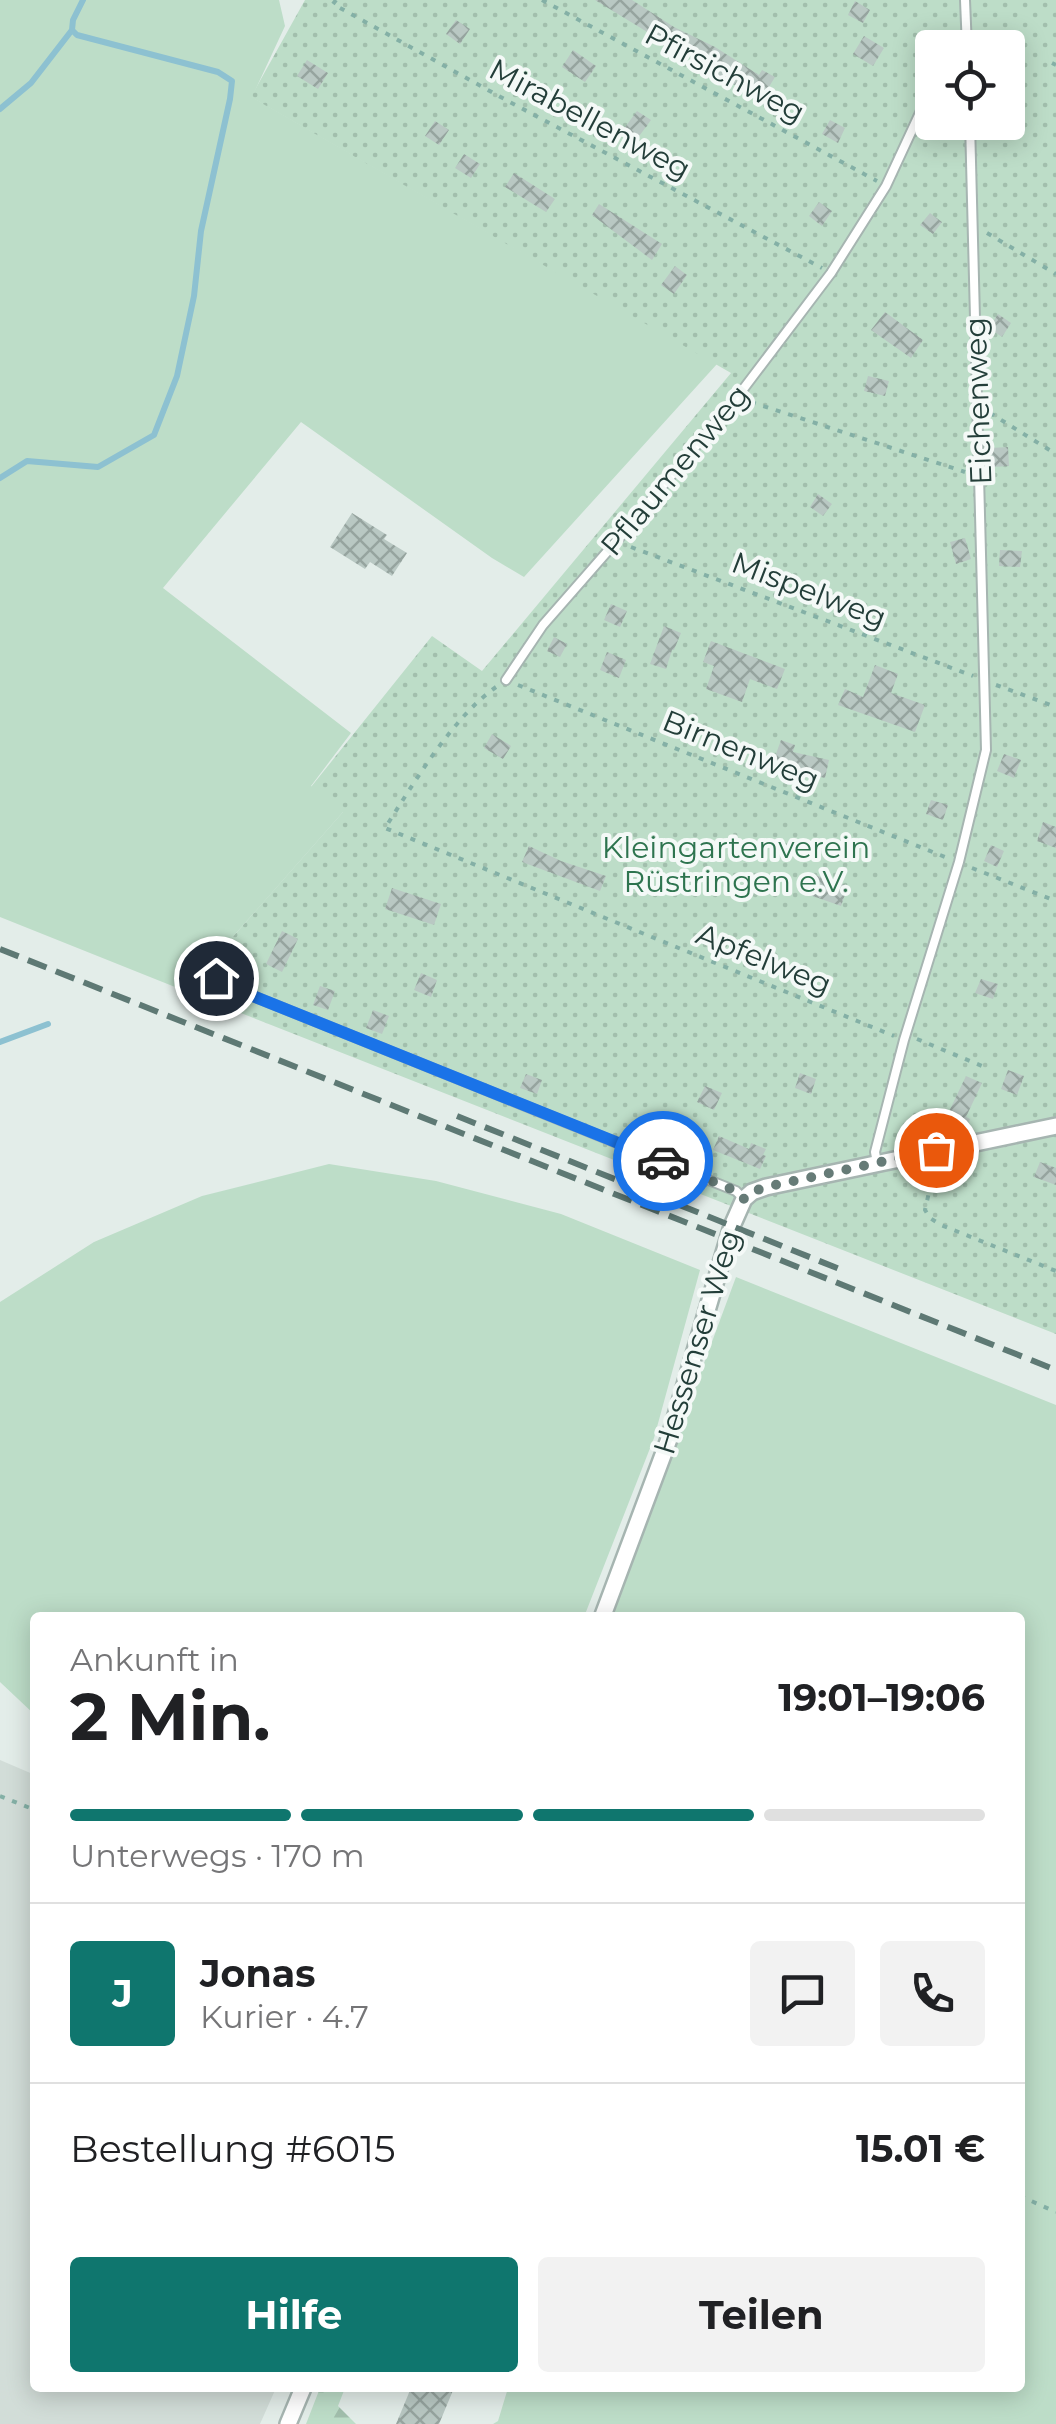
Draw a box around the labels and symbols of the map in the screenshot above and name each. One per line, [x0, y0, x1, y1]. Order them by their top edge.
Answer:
street label: Pfirsichweg [639, 15, 811, 131]
street label: Mirabellenweg [483, 50, 697, 188]
street label: Eichenweg [957, 317, 999, 485]
street label: Pflaumenweg [593, 377, 757, 563]
street label: Mispelweg [727, 544, 891, 636]
street label: Birnenweg [657, 702, 825, 798]
park label: Kleingartenverein Rüstringen e.V. [602, 829, 870, 900]
street label: Apfelweg [691, 915, 837, 1003]
pin [174, 936, 259, 1021]
pin [894, 1108, 979, 1193]
courier [613, 1111, 713, 1211]
street label: Hessenser Weg [645, 1225, 749, 1459]

